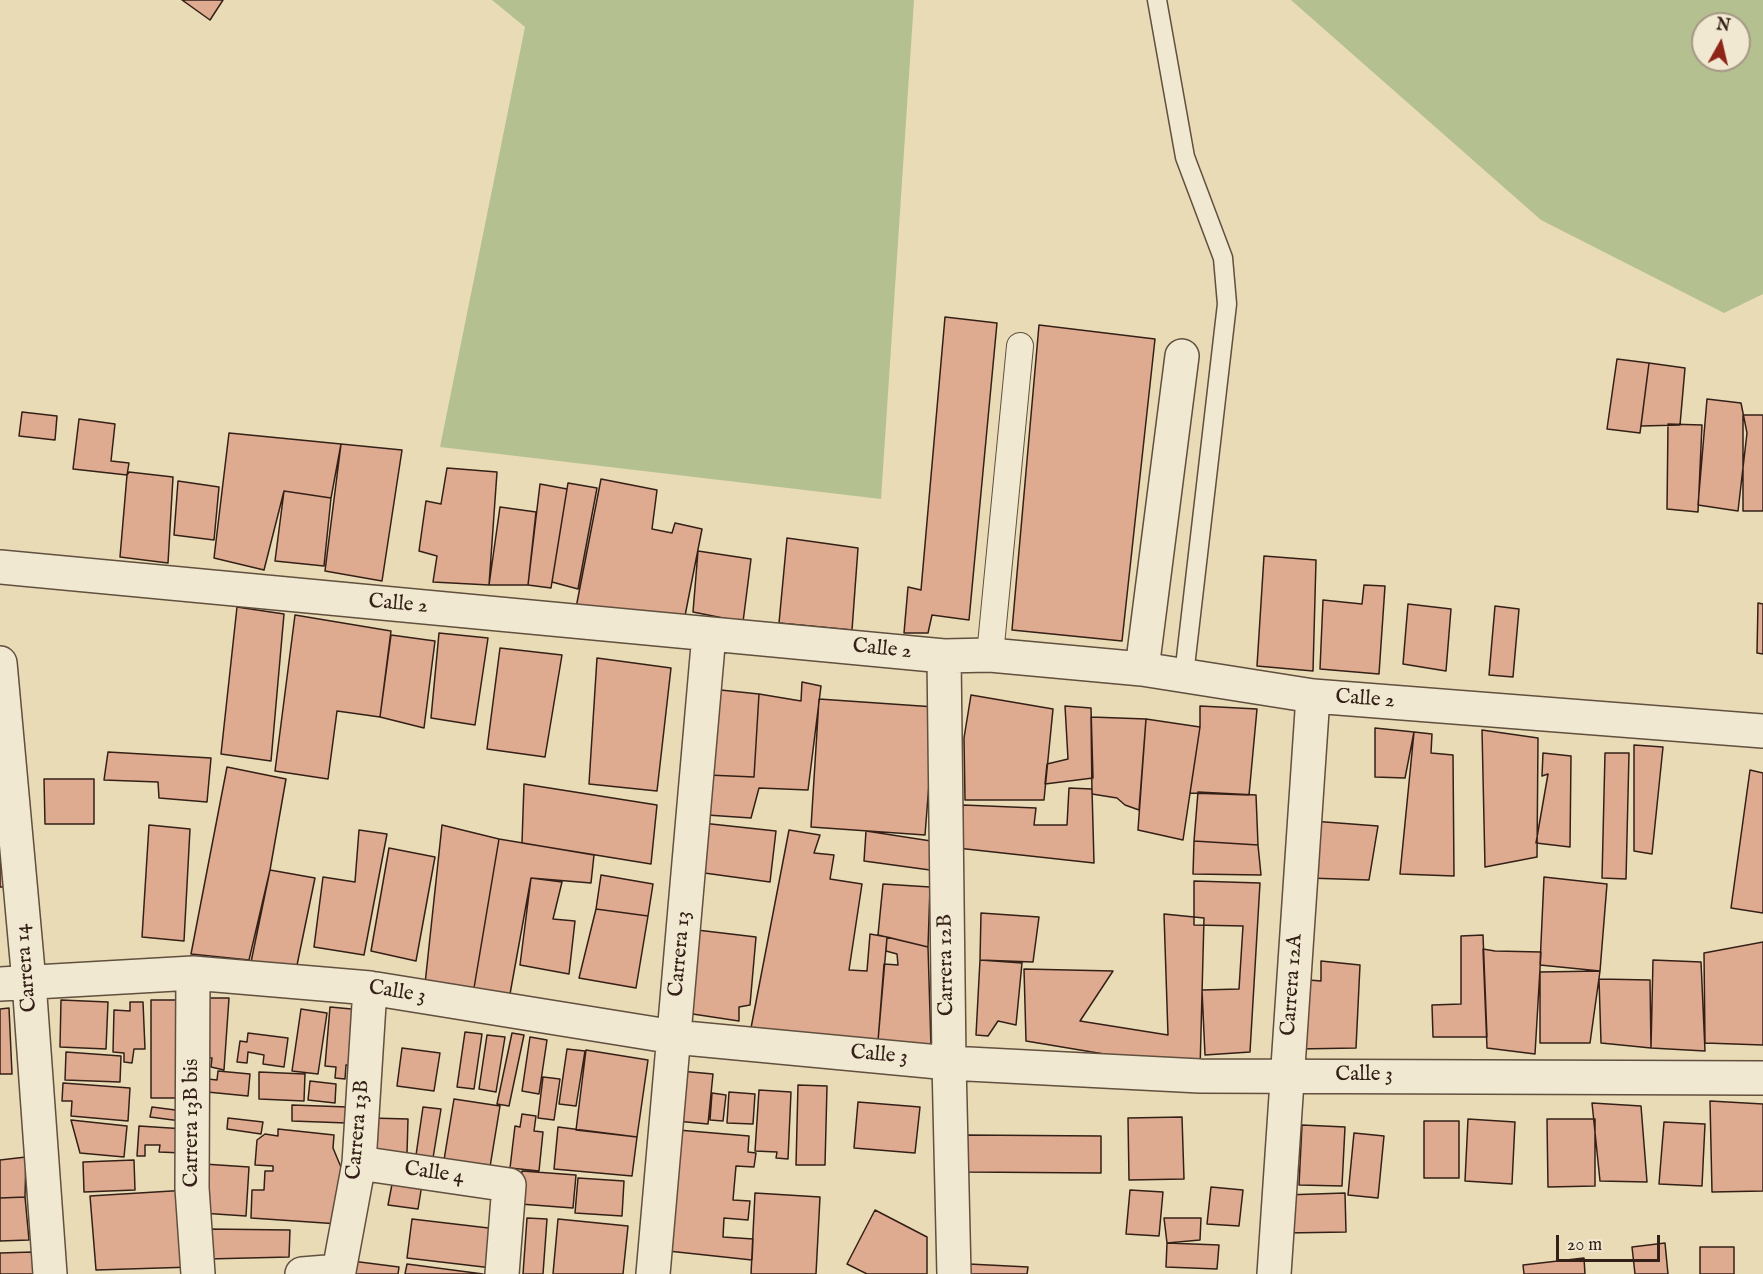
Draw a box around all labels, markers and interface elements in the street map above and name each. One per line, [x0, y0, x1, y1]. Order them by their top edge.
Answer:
north arrow [1691, 12, 1751, 72]
text: N [1715, 15, 1731, 37]
street label: Calle 2 [367, 590, 429, 620]
street label: Calle 2 [851, 634, 913, 666]
street label: Calle 2 [1334, 685, 1396, 715]
street label: Carrera 13 [665, 910, 697, 998]
street label: Carrera 12B [934, 914, 960, 1016]
street label: Carrera 14 [11, 923, 43, 1013]
street label: Carrera 12A [1277, 933, 1309, 1037]
street label: Calle 3 [367, 976, 427, 1010]
street label: Calle 3 [849, 1041, 909, 1071]
street label: Carrera 13B bis [180, 1059, 206, 1187]
street label: Calle 3 [1335, 1063, 1393, 1089]
street label: Carrera 13B [342, 1079, 376, 1181]
street label: Calle 4 [403, 1157, 465, 1191]
scale bar [1559, 1223, 1662, 1261]
text: 20 m [1567, 1234, 1602, 1257]

